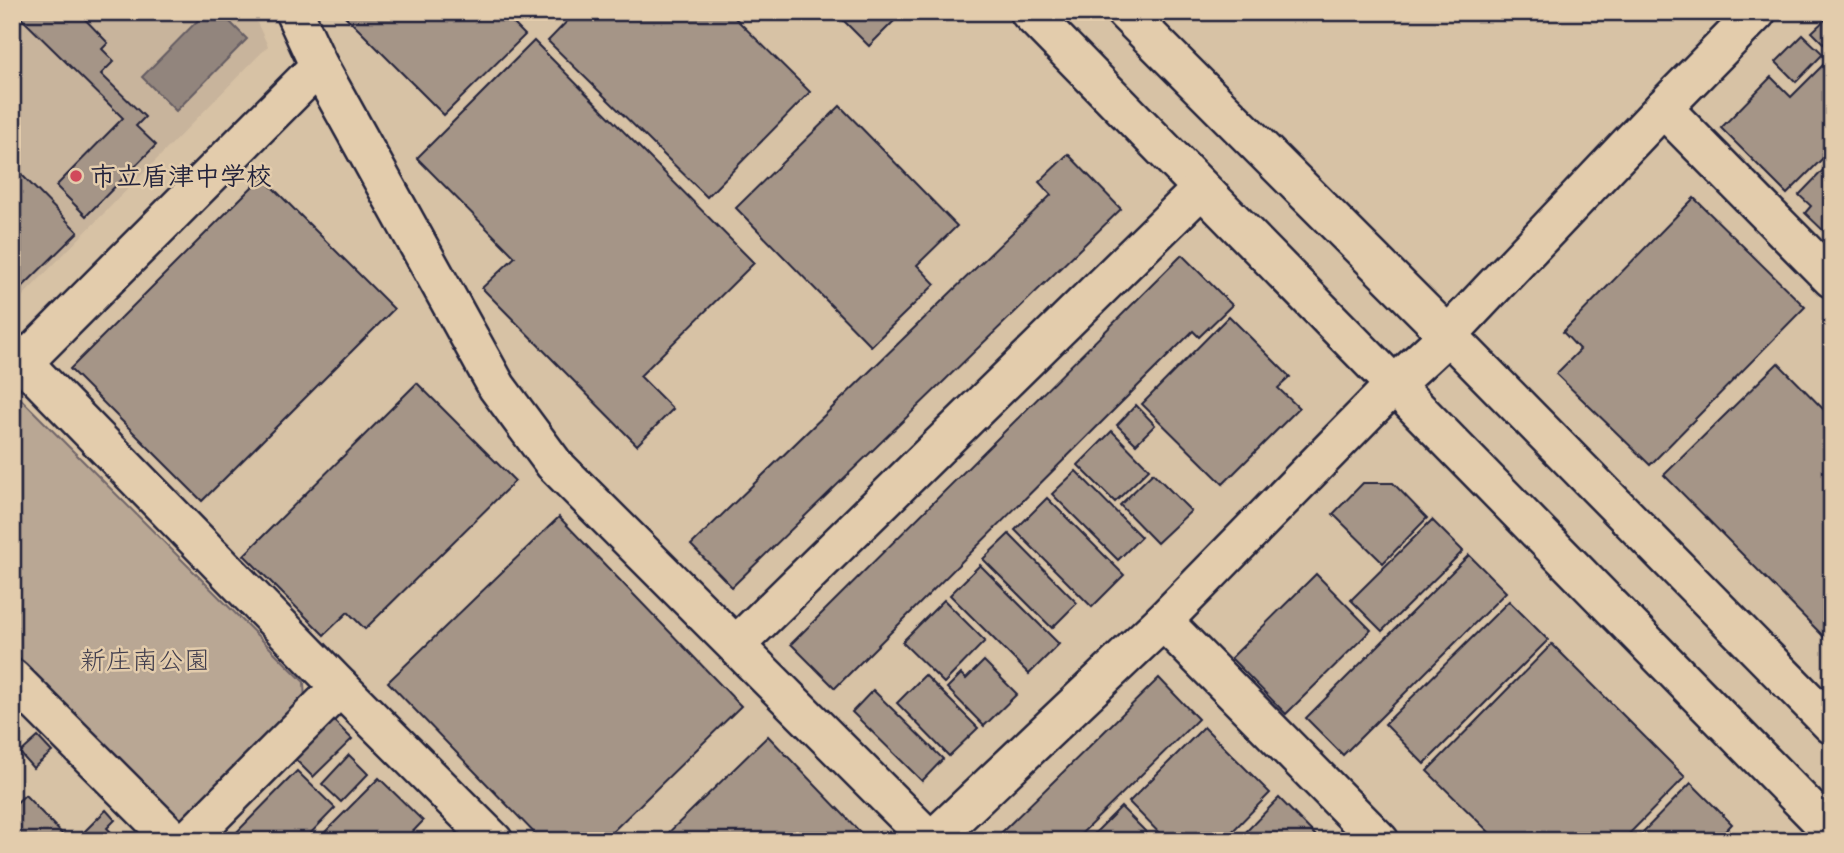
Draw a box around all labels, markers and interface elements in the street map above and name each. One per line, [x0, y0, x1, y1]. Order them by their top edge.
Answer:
place label: 市立盾津中学校 [90, 159, 272, 195]
marker: 市立盾津中学校 [68, 168, 84, 184]
park label: 新庄南公園 [80, 643, 210, 679]

